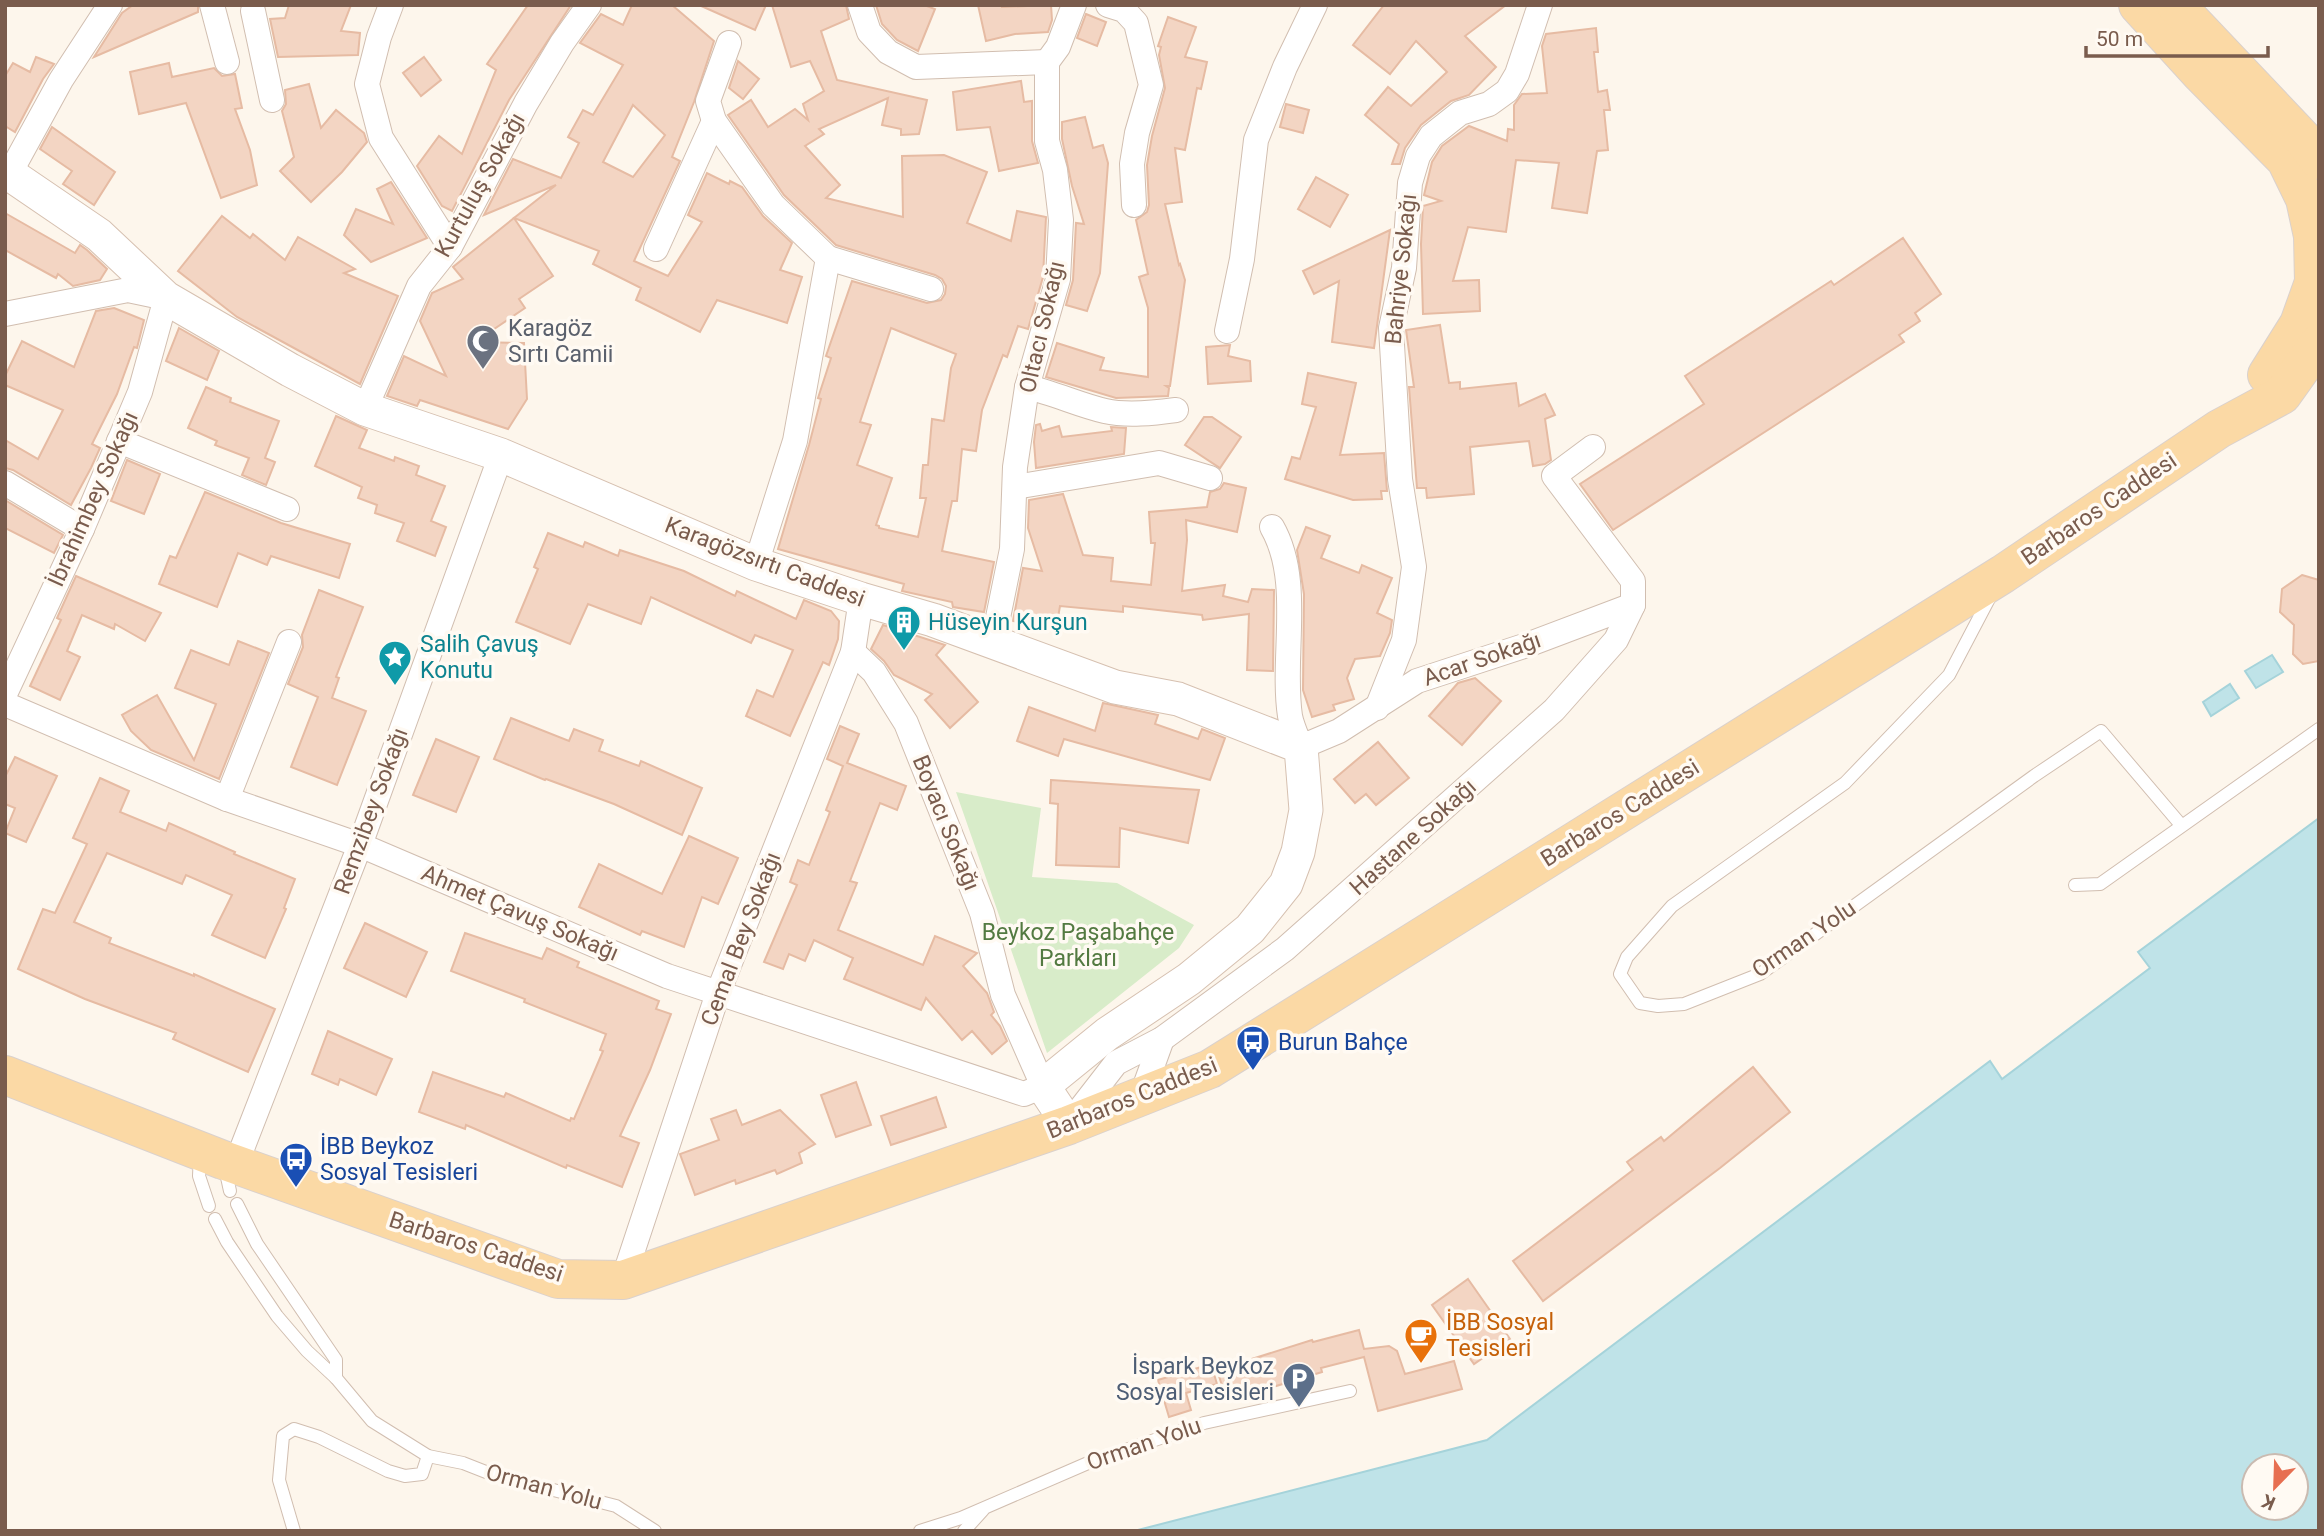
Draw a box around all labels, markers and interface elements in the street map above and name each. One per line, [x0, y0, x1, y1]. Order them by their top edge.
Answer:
scale bar [2086, 14, 2268, 58]
text: 50 m [2096, 27, 2143, 51]
street label: Kurtuluş Sokağı [429, 108, 531, 262]
street label: Bahriye Sokağı [1380, 192, 1422, 346]
street label: Oltacı Sokağı [1014, 258, 1070, 396]
place label: Karagöz Sırtı Camii [508, 315, 613, 368]
mosque icon: Karagöz Sırtı Camii [464, 322, 502, 371]
street label: İbrahimbey Sokağı [42, 407, 144, 591]
street label: Barbaros Caddesi [2016, 447, 2182, 571]
street label: Karagözsırtı Caddesi [661, 511, 869, 613]
building icon: Hüseyin Kurşun [885, 603, 923, 652]
place label: Hüseyin Kurşun [928, 609, 1088, 636]
street label: Acar Sokağı [1420, 626, 1544, 692]
place label: Salih Çavuş Konutu [420, 631, 539, 684]
place icon: Salih Çavuş Konutu [376, 638, 414, 687]
street label: Remzibey Sokağı [328, 724, 414, 898]
street label: Boyacı Sokağı [907, 751, 985, 895]
street label: Barbaros Caddesi [1536, 753, 1704, 873]
street label: Hastane Sokağı [1344, 773, 1482, 901]
street label: Cemal Bey Sokağı [695, 848, 787, 1030]
street label: Ahmet Çavuş Sokağı [417, 859, 623, 967]
street label: Orman Yolu [1747, 894, 1861, 984]
park label: Beykoz Paşabahçe Parkları [982, 919, 1174, 972]
bus stop icon: Burun Bahçe [1234, 1023, 1272, 1072]
place label: Burun Bahçe [1278, 1029, 1408, 1056]
street label: Barbaros Caddesi [1043, 1052, 1221, 1144]
place label: İBB Beykoz Sosyal Tesisleri [320, 1133, 478, 1186]
bus stop icon: İBB Beykoz Sosyal Tesisleri [277, 1140, 315, 1189]
street label: Barbaros Caddesi [386, 1206, 566, 1288]
place label: İBB Sosyal Tesisleri [1446, 1309, 1554, 1362]
cafe icon: İBB Sosyal Tesisleri [1402, 1316, 1440, 1365]
place label: İspark Beykoz Sosyal Tesisleri [1116, 1353, 1274, 1406]
parking icon: İspark Beykoz Sosyal Tesisleri [1280, 1360, 1318, 1409]
street label: Orman Yolu [1083, 1412, 1205, 1476]
north arrow [2240, 1452, 2310, 1522]
street label: Orman Yolu [483, 1459, 605, 1515]
text: K [2258, 1489, 2279, 1515]

